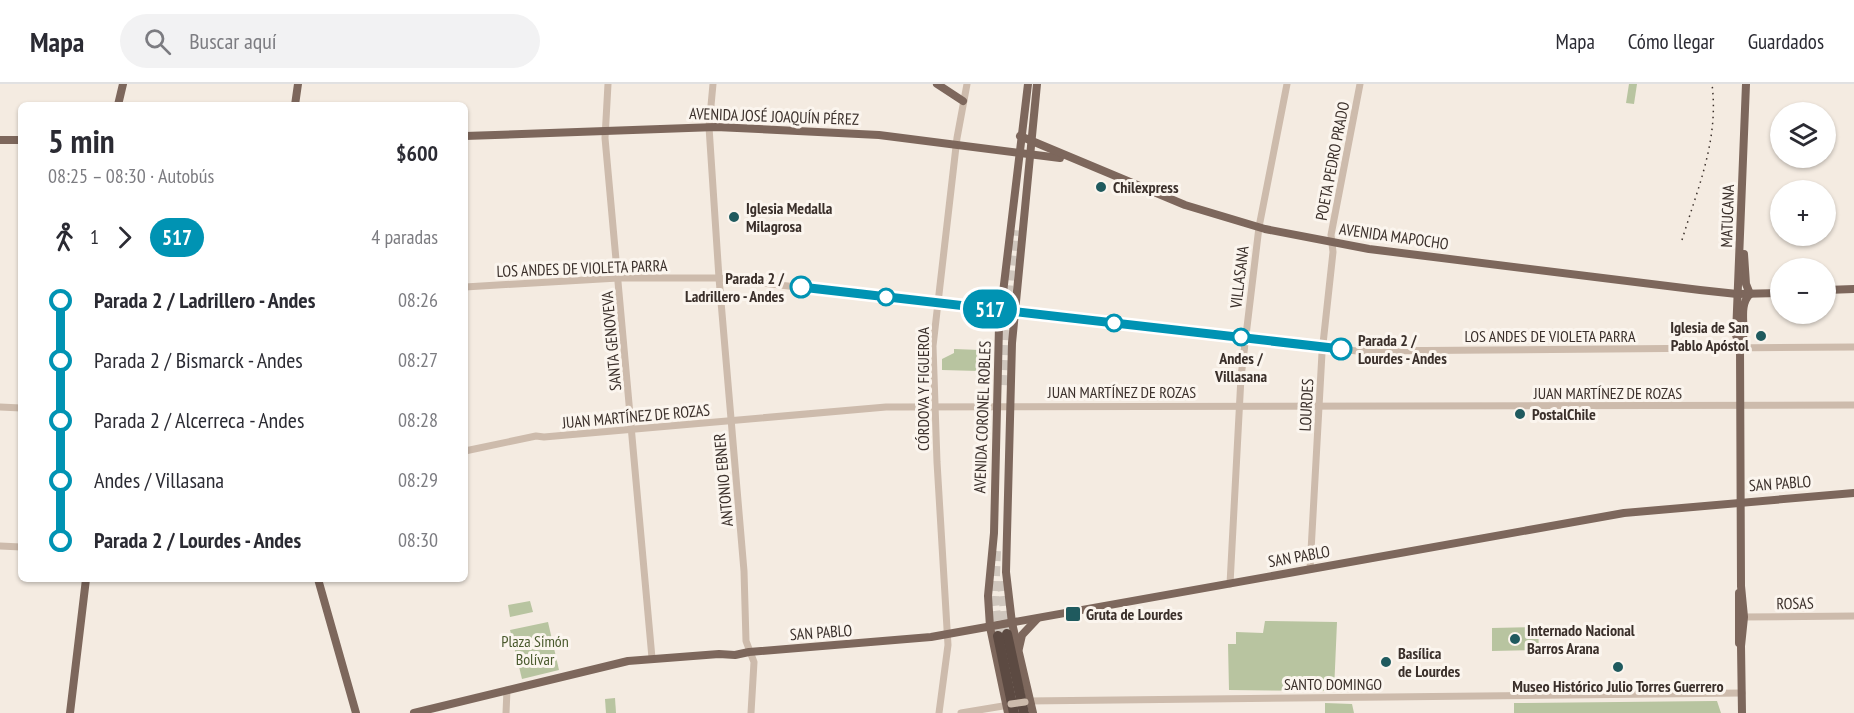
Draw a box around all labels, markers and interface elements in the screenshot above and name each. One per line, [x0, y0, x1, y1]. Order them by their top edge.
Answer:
search box [120, 14, 540, 68]
text: Mapa [30, 23, 84, 60]
icon: search [141, 25, 174, 58]
text: Buscar aquí [189, 27, 277, 55]
text: Mapa [1556, 28, 1595, 55]
text: Cómo llegar [1628, 28, 1715, 55]
text: Guardados [1748, 28, 1824, 55]
street label: POETA PEDRO PRADO [1311, 100, 1353, 222]
map controls [1770, 102, 1836, 324]
button: layers [1770, 102, 1836, 168]
street label: AVENIDA JOSÉ JOAQUÍN PÉREZ [689, 103, 859, 129]
text: 5 min [48, 119, 115, 162]
text: $600 [396, 139, 438, 167]
text: 08:25 – 08:30 · Autobús [48, 163, 214, 189]
place label: Chilexpress [1113, 177, 1179, 197]
marker: Chilexpress [1094, 180, 1108, 194]
button: + [1770, 180, 1836, 246]
street label: MATUCANA [1716, 184, 1738, 248]
place label: Iglesia Medalla Milagrosa [746, 198, 833, 236]
marker: Iglesia Medalla Milagrosa [727, 210, 741, 224]
street label: AVENIDA MAPOCHO [1338, 218, 1450, 254]
icon: walk [48, 221, 81, 254]
icon: forward [108, 221, 141, 254]
text: 1 [90, 224, 99, 250]
text: 517 [162, 224, 192, 251]
text: 4 paradas [371, 224, 438, 250]
street label: VILLASANA [1225, 244, 1253, 310]
street label: LOS ANDES DE VIOLETA PARRA [496, 255, 668, 281]
button: − [1770, 258, 1836, 324]
place label: Parada 2 / Ladrillero - Andes [685, 268, 784, 306]
marker: Parada 2 / Ladrillero - Andes [790, 276, 812, 298]
text: Parada 2 / Ladrillero - Andes [94, 286, 315, 314]
text: 08:26 [398, 287, 438, 313]
unlabelled marker [877, 288, 895, 306]
street label: SANTA GENOVEVA [597, 290, 625, 392]
line badge: 517 [956, 290, 1024, 328]
text: 517 [975, 296, 1005, 323]
unlabelled marker [1105, 314, 1123, 332]
place label: Iglesia de San Pablo Apóstol [1670, 317, 1749, 355]
street label: LOS ANDES DE VIOLETA PARRA [1465, 326, 1636, 346]
street label: CÓRDOVA Y FIGUEROA [913, 327, 933, 451]
marker: Andes / Villasana [1232, 328, 1250, 346]
marker: Iglesia de San Pablo Apóstol [1754, 329, 1768, 343]
place label: Parada 2 / Lourdes - Andes [1358, 330, 1447, 368]
marker: Parada 2 / Lourdes - Andes [1330, 338, 1352, 360]
street label: AVENIDA CORONEL ROBLES [969, 340, 995, 494]
text: Parada 2 / Bismarck - Andes [94, 346, 303, 374]
text: 08:27 [398, 347, 438, 373]
place label: Andes / Villasana [1214, 348, 1267, 386]
street label: LOURDES [1295, 378, 1317, 432]
street label: JUAN MARTÍNEZ DE ROZAS [1047, 382, 1196, 402]
street label: JUAN MARTÍNEZ DE ROZAS [1533, 383, 1682, 403]
street label: JUAN MARTÍNEZ DE ROZAS [560, 400, 711, 433]
place label: PostalChile [1532, 404, 1596, 424]
text: Parada 2 / Alcerreca - Andes [94, 406, 304, 434]
text: 08:28 [398, 407, 438, 433]
marker: PostalChile [1513, 407, 1527, 421]
street label: ANTONIO EBNER [709, 432, 737, 527]
text: Andes / Villasana [94, 466, 224, 494]
text: 08:29 [398, 467, 438, 493]
street label: SAN PABLO [1748, 471, 1812, 495]
text: Parada 2 / Lourdes - Andes [94, 526, 301, 554]
text: 08:30 [398, 527, 438, 553]
street label: SAN PABLO [1267, 541, 1332, 571]
street label: ROSAS [1776, 593, 1814, 613]
place label: Gruta de Lourdes [1086, 604, 1183, 624]
marker: Gruta de Lourdes [1064, 605, 1082, 623]
street label: SAN PABLO [789, 620, 853, 644]
place label: Internado Nacional Barros Arana [1527, 620, 1635, 658]
park label: Plaza Simón Bolívar [501, 631, 569, 669]
marker: Internado Nacional Barros Arana [1508, 632, 1522, 646]
place label: Basílica de Lourdes [1398, 643, 1461, 681]
marker: Basílica de Lourdes [1379, 655, 1393, 669]
marker: Museo Histórico Julio Torres Guerrero [1611, 660, 1625, 674]
street label: SANTO DOMINGO [1284, 674, 1382, 694]
place label: Museo Histórico Julio Torres Guerrero [1512, 676, 1724, 696]

